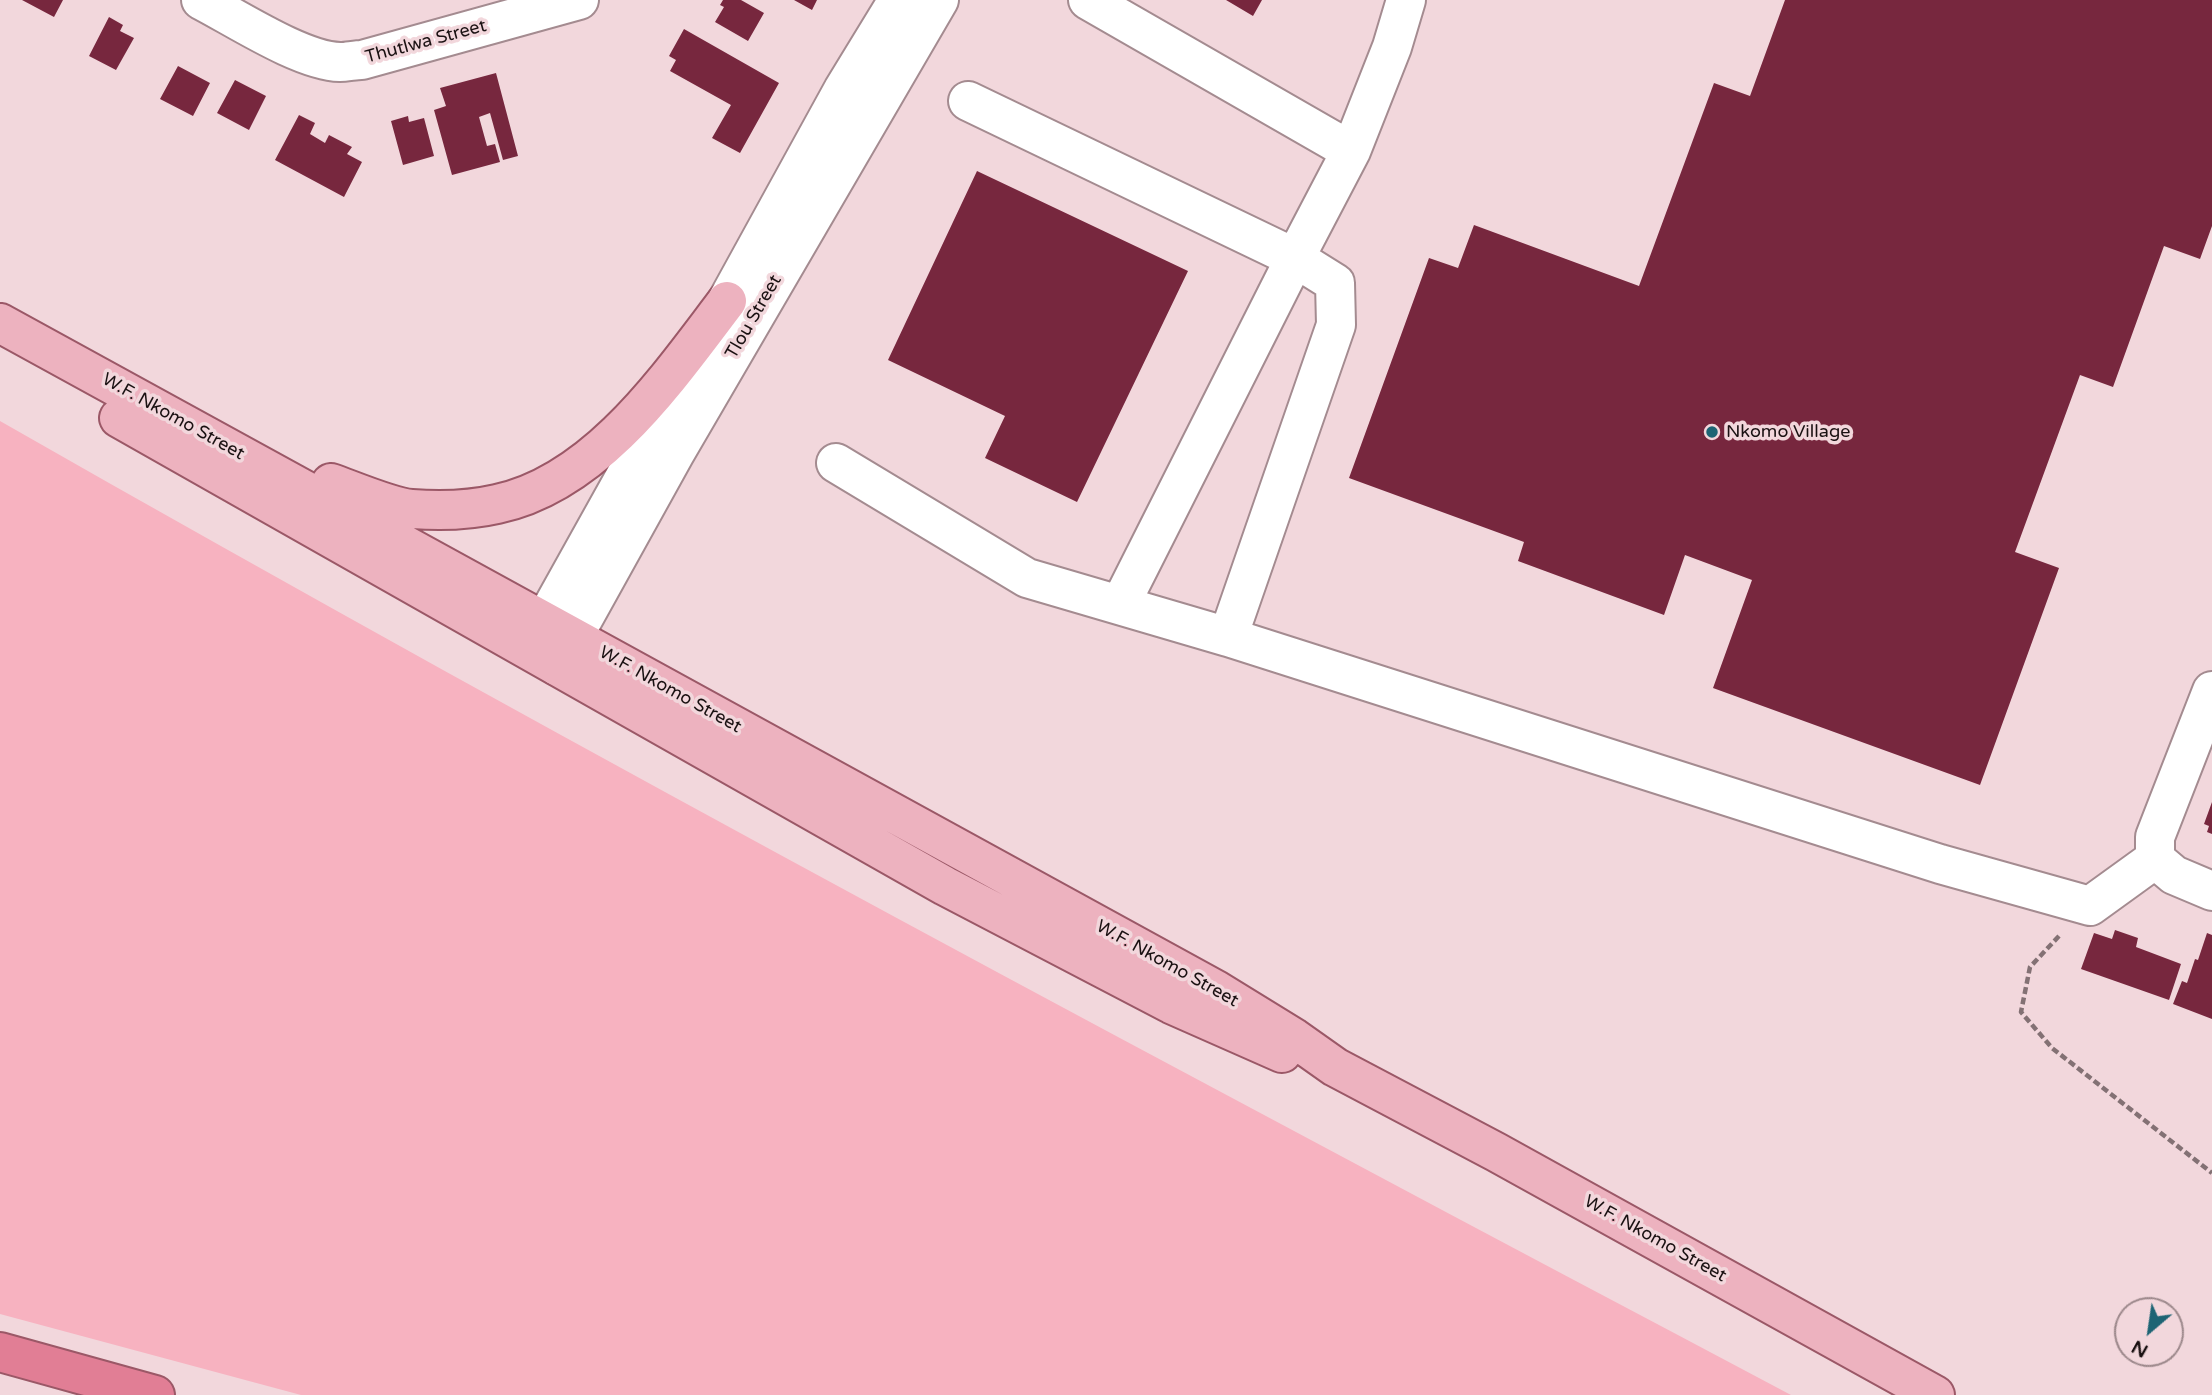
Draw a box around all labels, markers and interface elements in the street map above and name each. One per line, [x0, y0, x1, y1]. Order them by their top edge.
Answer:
street label: Thutlwa Street [363, 15, 489, 69]
street label: Tlou Street [721, 271, 787, 363]
street label: W.F. Nkomo Street [98, 369, 248, 465]
place label: Nkomo Village [1726, 421, 1850, 443]
marker: Nkomo Village [1704, 424, 1720, 440]
street label: W.F. Nkomo Street [595, 642, 745, 738]
street label: W.F. Nkomo Street [1092, 916, 1242, 1012]
street label: W.F. Nkomo Street [1580, 1191, 1730, 1287]
north arrow [2114, 1297, 2184, 1367]
text: N [2128, 1335, 2152, 1362]

